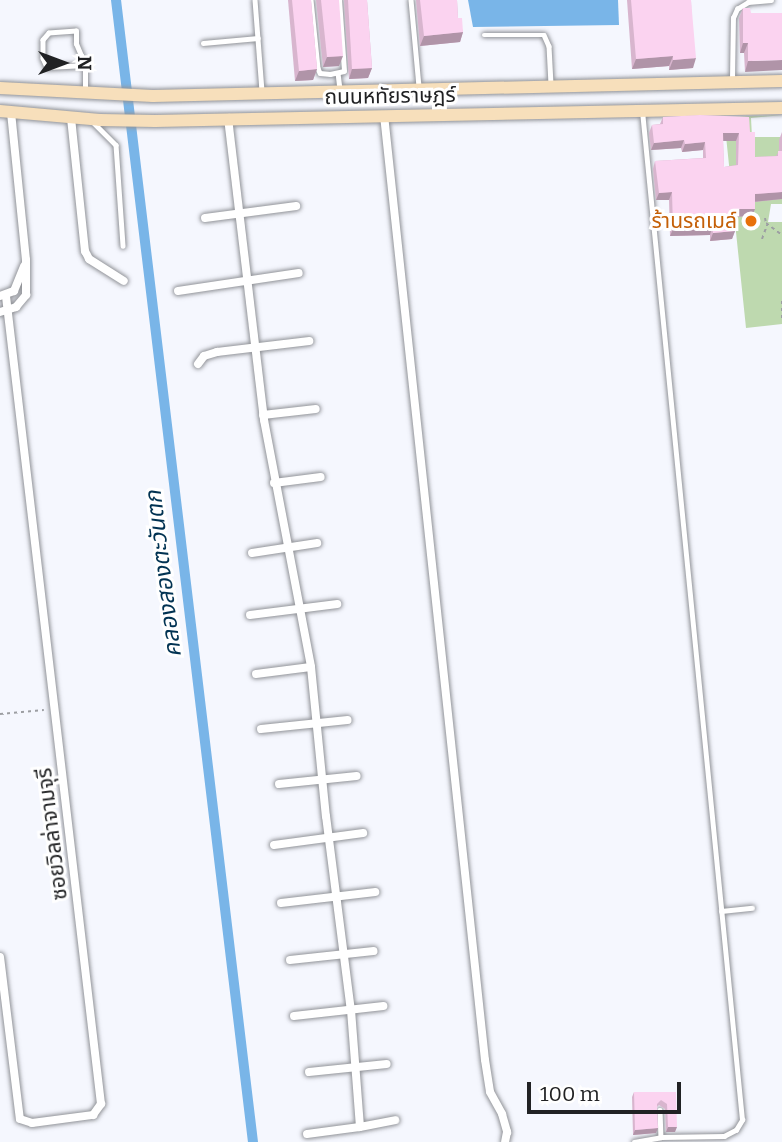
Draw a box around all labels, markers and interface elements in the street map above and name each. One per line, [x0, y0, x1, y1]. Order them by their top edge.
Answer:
north arrow [28, 28, 98, 98]
text: N [73, 56, 96, 70]
street label: ถนนหทัยราษฎร์ [324, 82, 456, 110]
place label: ร้านรถเมล์ [651, 208, 737, 234]
marker: ร้านรถเมล์ [743, 213, 759, 229]
water label: คลองสองตะวันตก [139, 489, 187, 659]
street label: ซอยวิลล่าจามจุรี [31, 766, 73, 902]
scale bar [530, 1068, 684, 1112]
text: 100 m [540, 1081, 600, 1107]

